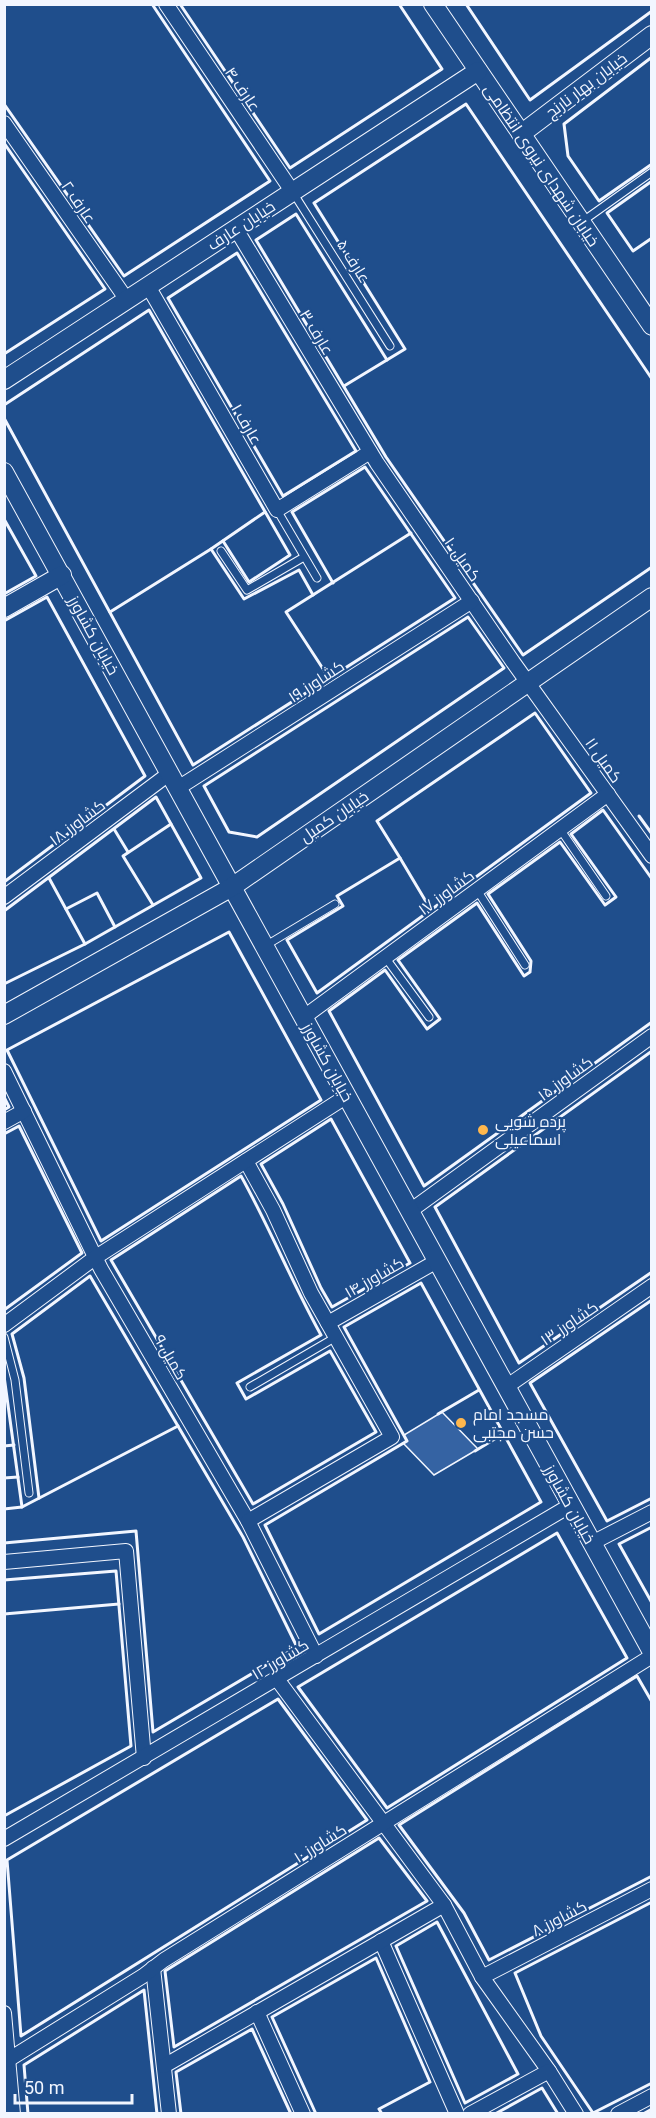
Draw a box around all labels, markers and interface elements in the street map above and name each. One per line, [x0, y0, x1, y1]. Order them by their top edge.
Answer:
street label: خیابان بهار نارنج [542, 49, 632, 124]
street label: عارف ۴ [221, 63, 264, 115]
street label: خیابان شهدای نیروی انتظامی [479, 80, 603, 251]
street label: عارف ۲ [57, 177, 100, 227]
street label: خیابان عارف [204, 197, 279, 255]
street label: عارف ۵ [333, 236, 374, 287]
street label: عارف ۳ [296, 306, 338, 358]
street label: عارف ۱ [227, 401, 266, 448]
street label: کمیل ۱۰ [440, 534, 485, 586]
street label: خیابان کشاورز [63, 591, 123, 679]
street label: کشاورز ۱۹ [285, 656, 348, 707]
street label: کمیل ۱۱ [580, 734, 626, 787]
street label: خیابان کمیل [296, 787, 373, 847]
street label: کشاورز ۱۸ [46, 795, 109, 849]
street label: کشاورز ۱۷ [415, 866, 478, 919]
street label: خیابان کشاورز [297, 1018, 357, 1106]
street label: کشاورز ۱۵ [534, 1052, 596, 1105]
place label: پرده شویی اسماعیلی [495, 1112, 567, 1150]
marker: پرده شویی اسماعیلی [476, 1123, 490, 1137]
street label: کشاورز ۱۴ [341, 1253, 407, 1302]
street label: کشاورز ۱۳ [537, 1297, 602, 1350]
street label: کمیل ۹ [149, 1331, 191, 1384]
place label: مسجد امام حسن مجتبی [473, 1405, 554, 1443]
marker: مسجد امام حسن مجتبی [454, 1416, 468, 1430]
street label: خیابان کشاورز [539, 1460, 599, 1548]
street label: کشاورز ۱۲ [248, 1635, 312, 1684]
street label: کشاورز ۱۰ [290, 1820, 350, 1867]
street label: کشاورز ۸ [528, 1896, 590, 1940]
scale bar [15, 2067, 132, 2105]
text: 50 m [24, 2077, 64, 2098]

